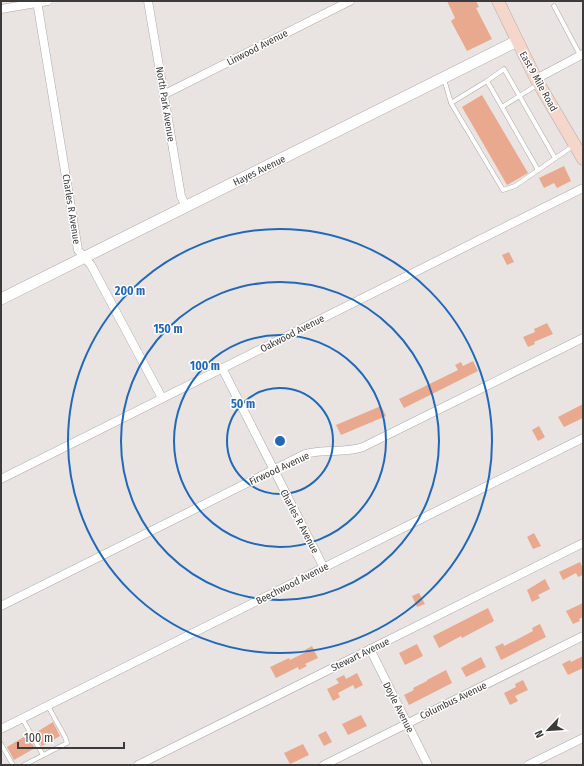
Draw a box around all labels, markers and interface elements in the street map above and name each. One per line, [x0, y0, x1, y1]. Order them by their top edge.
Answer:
street label: Linwood Avenue [225, 27, 290, 68]
street label: East 9 Mile Road [517, 49, 560, 114]
street label: North Park Avenue [153, 66, 177, 143]
street label: Hayes Avenue [231, 153, 288, 189]
street label: Charles R Avenue [60, 173, 82, 245]
text: 200 m [114, 284, 145, 298]
street label: Oakwood Avenue [258, 313, 327, 355]
text: 150 m [153, 322, 183, 336]
text: 100 m [190, 359, 220, 373]
text: 50 m [231, 397, 255, 411]
centre of rings [273, 434, 287, 448]
street label: Firwood Avenue [247, 450, 311, 488]
street label: Charles R Avenue [277, 487, 321, 556]
street label: Beechwood Avenue [254, 560, 331, 607]
street label: Stewart Avenue [329, 636, 392, 674]
street label: Columbus Avenue [418, 679, 489, 722]
street label: Doyle Avenue [380, 680, 416, 735]
north arrow [528, 710, 568, 750]
scale bar [18, 724, 124, 750]
text: N [532, 728, 547, 740]
text: 100 m [24, 731, 53, 745]

